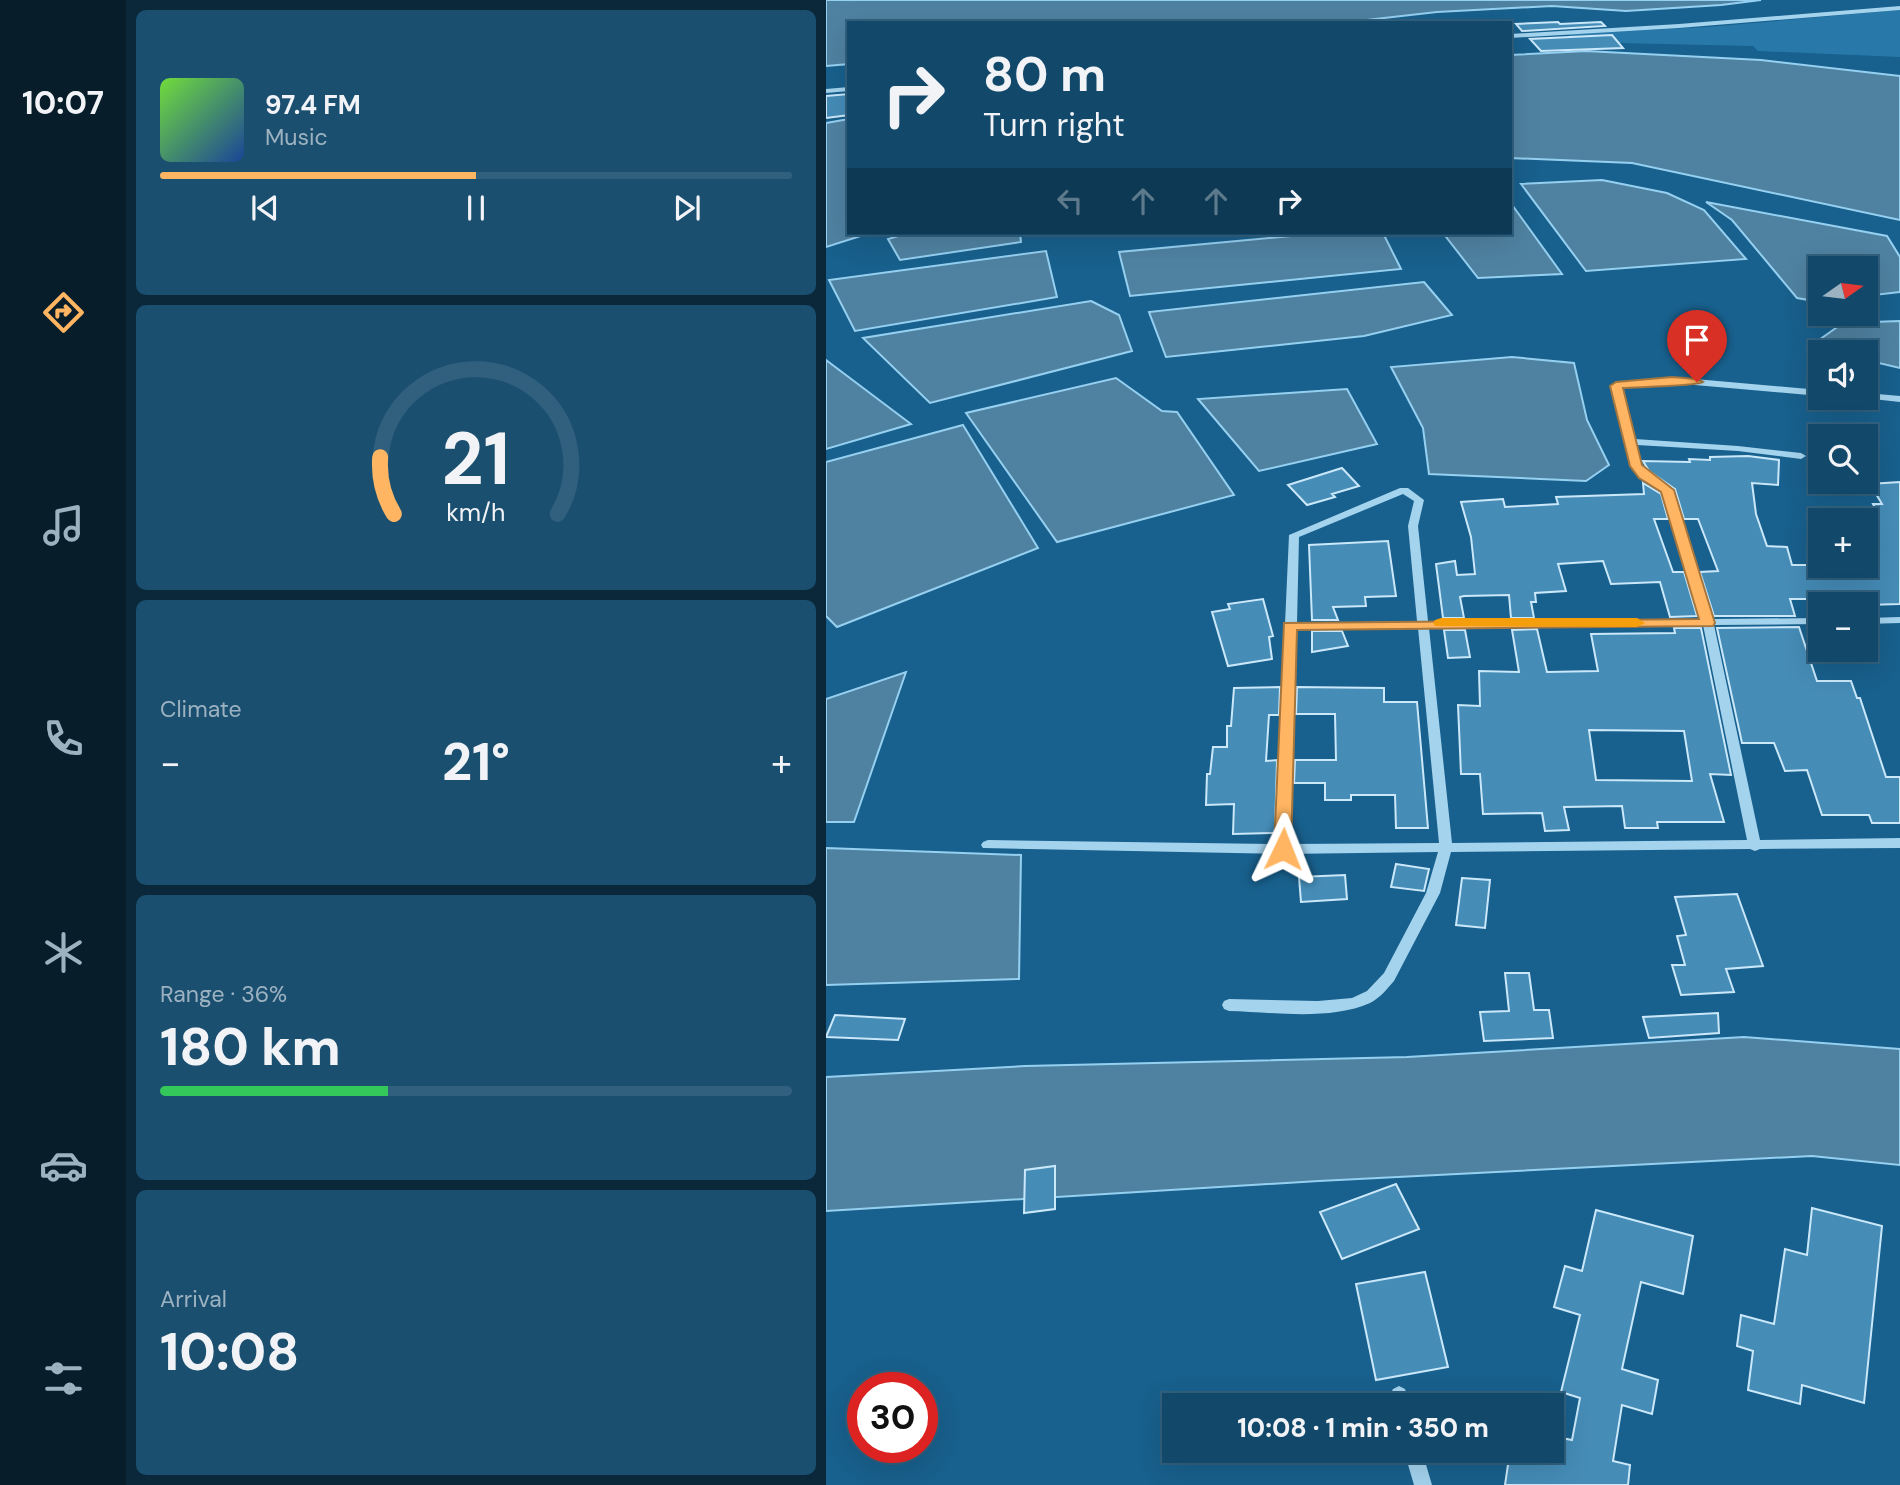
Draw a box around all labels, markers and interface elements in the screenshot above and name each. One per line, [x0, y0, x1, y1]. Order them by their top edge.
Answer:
text: 80 m [983, 42, 1106, 106]
icon: right [868, 49, 959, 140]
text: 10:07 [22, 82, 104, 124]
text: 97.4 FM [265, 88, 361, 122]
text: Turn right [983, 104, 1125, 146]
text: Music [265, 122, 328, 152]
icon: left [1051, 182, 1089, 220]
icon: ahead [1124, 182, 1162, 220]
icon: ahead [1197, 182, 1235, 220]
icon: right [1270, 182, 1308, 220]
icon: previous [246, 189, 284, 227]
icon: pause [457, 189, 495, 227]
icon: next [668, 189, 706, 227]
north arrow [1808, 256, 1878, 326]
map controls [1808, 256, 1878, 662]
icon: directions [39, 288, 88, 337]
pin [1667, 310, 1727, 382]
icon: arrive [1678, 321, 1716, 359]
button: sound [1808, 340, 1878, 410]
text: 21 [442, 412, 510, 507]
button: search [1808, 424, 1878, 494]
text: km/h [446, 495, 506, 528]
icon: music [39, 501, 88, 550]
button: + [1808, 508, 1878, 578]
button: − [1808, 592, 1878, 662]
text: Climate [160, 694, 242, 724]
icon: phone [39, 714, 88, 763]
text: 21° [442, 728, 510, 796]
text: − [160, 738, 181, 788]
text: + [771, 738, 792, 788]
position arrow [1246, 812, 1320, 886]
icon: climate [39, 928, 88, 977]
text: Range · 36% [160, 979, 287, 1009]
text: 180 km [160, 1013, 341, 1081]
icon: car [39, 1141, 88, 1190]
text: Arrival [160, 1284, 227, 1314]
text: 10:08 [160, 1318, 299, 1386]
icon: filters [39, 1354, 88, 1403]
speed limit sign: 30 [847, 1372, 938, 1463]
text: 10:08 · 1 min · 350 m [1237, 1411, 1489, 1445]

